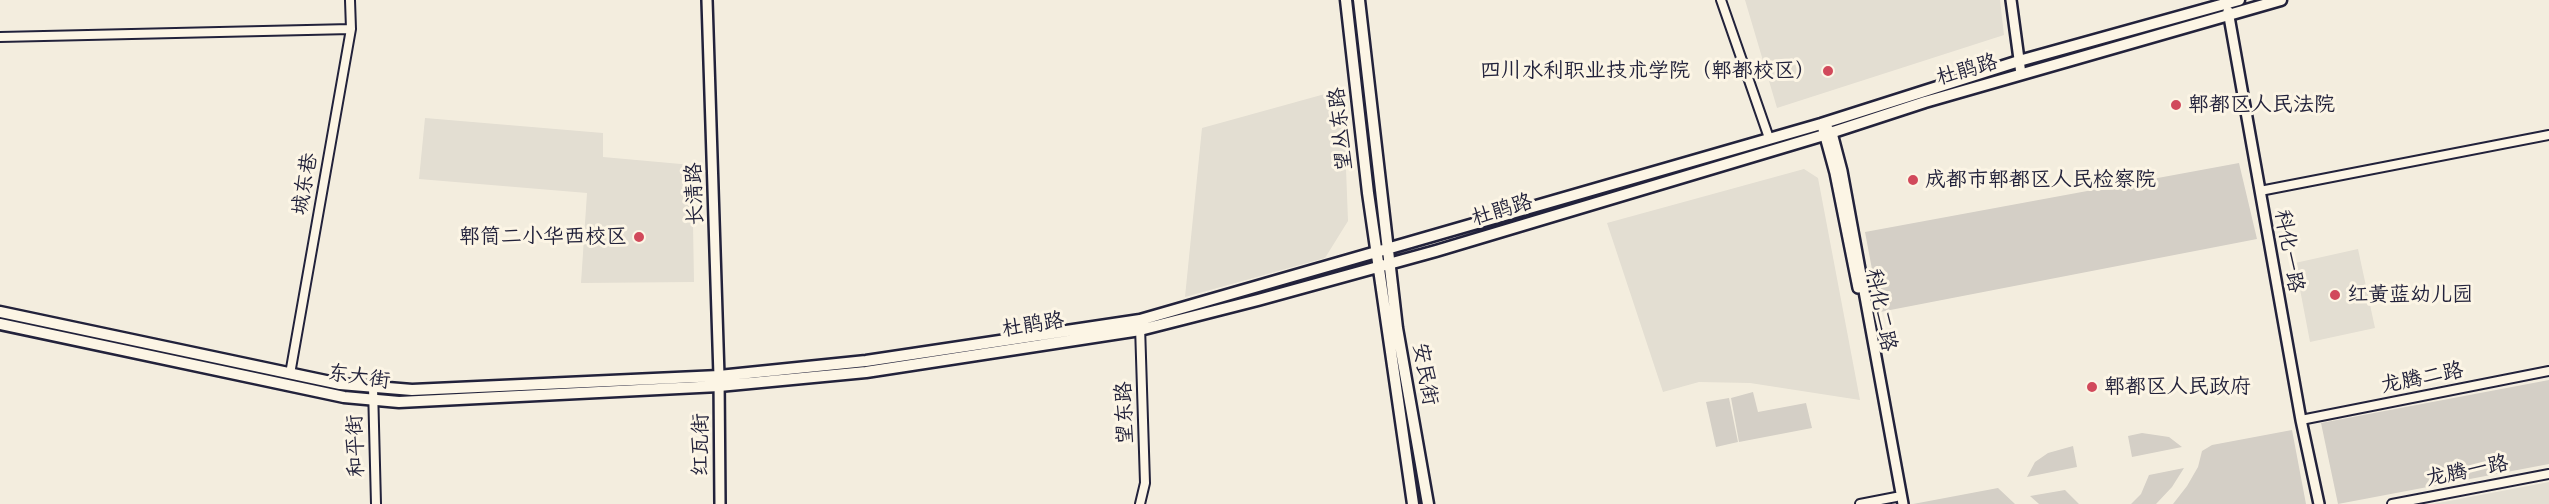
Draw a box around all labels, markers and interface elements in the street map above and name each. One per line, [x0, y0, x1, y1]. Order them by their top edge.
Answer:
street label: 杜鹃路 [1933, 49, 2001, 91]
place label: 四川水利职业技术学院（郫都校区） [1480, 58, 1816, 84]
marker: 四川水利职业技术学院（郫都校区） [1821, 64, 1835, 78]
street label: 望丛东路 [1324, 86, 1358, 172]
place label: 郫都区人民法院 [2188, 92, 2335, 118]
marker: 郫都区人民法院 [2169, 98, 2183, 112]
street label: 城东巷 [287, 151, 323, 217]
street label: 长清路 [681, 162, 709, 226]
place label: 成都市郫都区人民检察院 [1925, 167, 2156, 193]
marker: 成都市郫都区人民检察院 [1906, 173, 1920, 187]
street label: 杜鹃路 [1468, 189, 1536, 231]
street label: 科化一路 [2269, 207, 2309, 295]
place label: 郫筒二小华西校区 [459, 224, 627, 250]
marker: 郫筒二小华西校区 [632, 230, 646, 244]
street label: 科化二路 [1861, 266, 1901, 354]
place label: 红黄蓝幼儿园 [2347, 282, 2473, 308]
marker: 红黄蓝幼儿园 [2328, 288, 2342, 302]
street label: 杜鹃路 [1000, 308, 1066, 342]
street label: 安民街 [1407, 341, 1443, 407]
street label: 龙腾二路 [2378, 358, 2466, 398]
street label: 东大街 [326, 360, 392, 394]
place label: 郫都区人民政府 [2104, 374, 2251, 400]
marker: 郫都区人民政府 [2085, 380, 2099, 394]
street label: 望东路 [1111, 381, 1139, 445]
street label: 和平街 [342, 414, 370, 478]
street label: 红瓦街 [688, 414, 714, 476]
street label: 龙腾一路 [2423, 451, 2511, 491]

